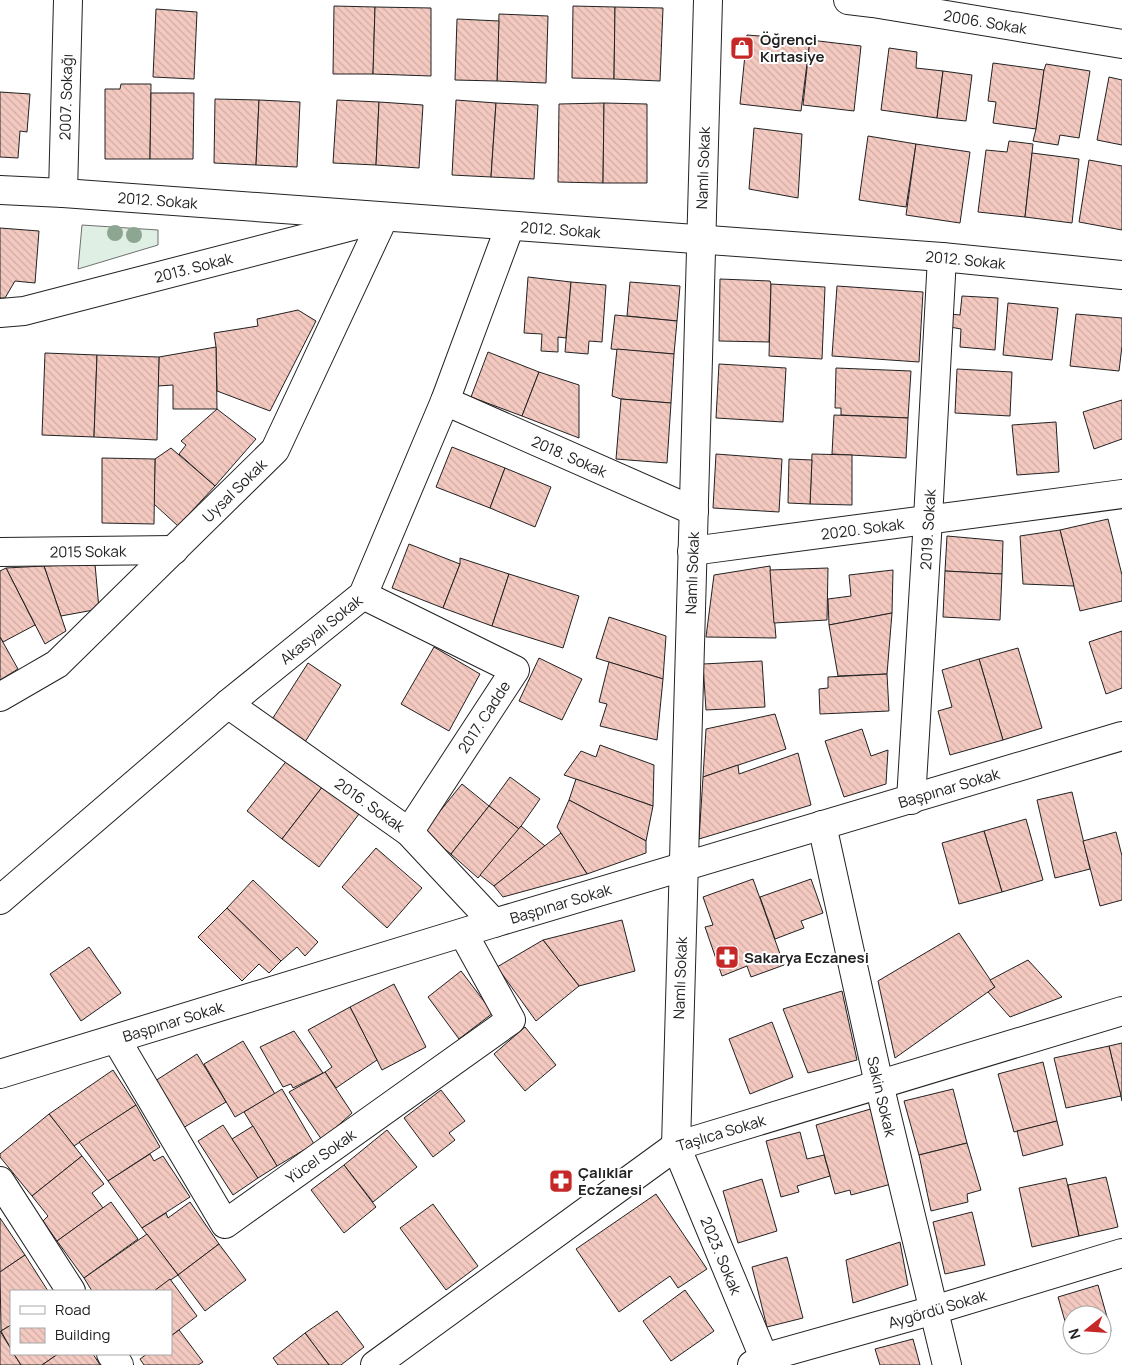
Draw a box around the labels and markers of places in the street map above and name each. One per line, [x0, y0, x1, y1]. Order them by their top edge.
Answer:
place label: Öğrenci Kırtasiye [760, 29, 825, 67]
shop icon: Öğrenci Kırtasiye [729, 35, 755, 61]
pharmacy icon: Sakarya Eczanesi [714, 944, 740, 970]
place label: Sakarya Eczanesi [744, 947, 869, 968]
place label: Çalıklar Eczanesi [578, 1162, 642, 1200]
pharmacy icon: Çalıklar Eczanesi [548, 1168, 574, 1194]

